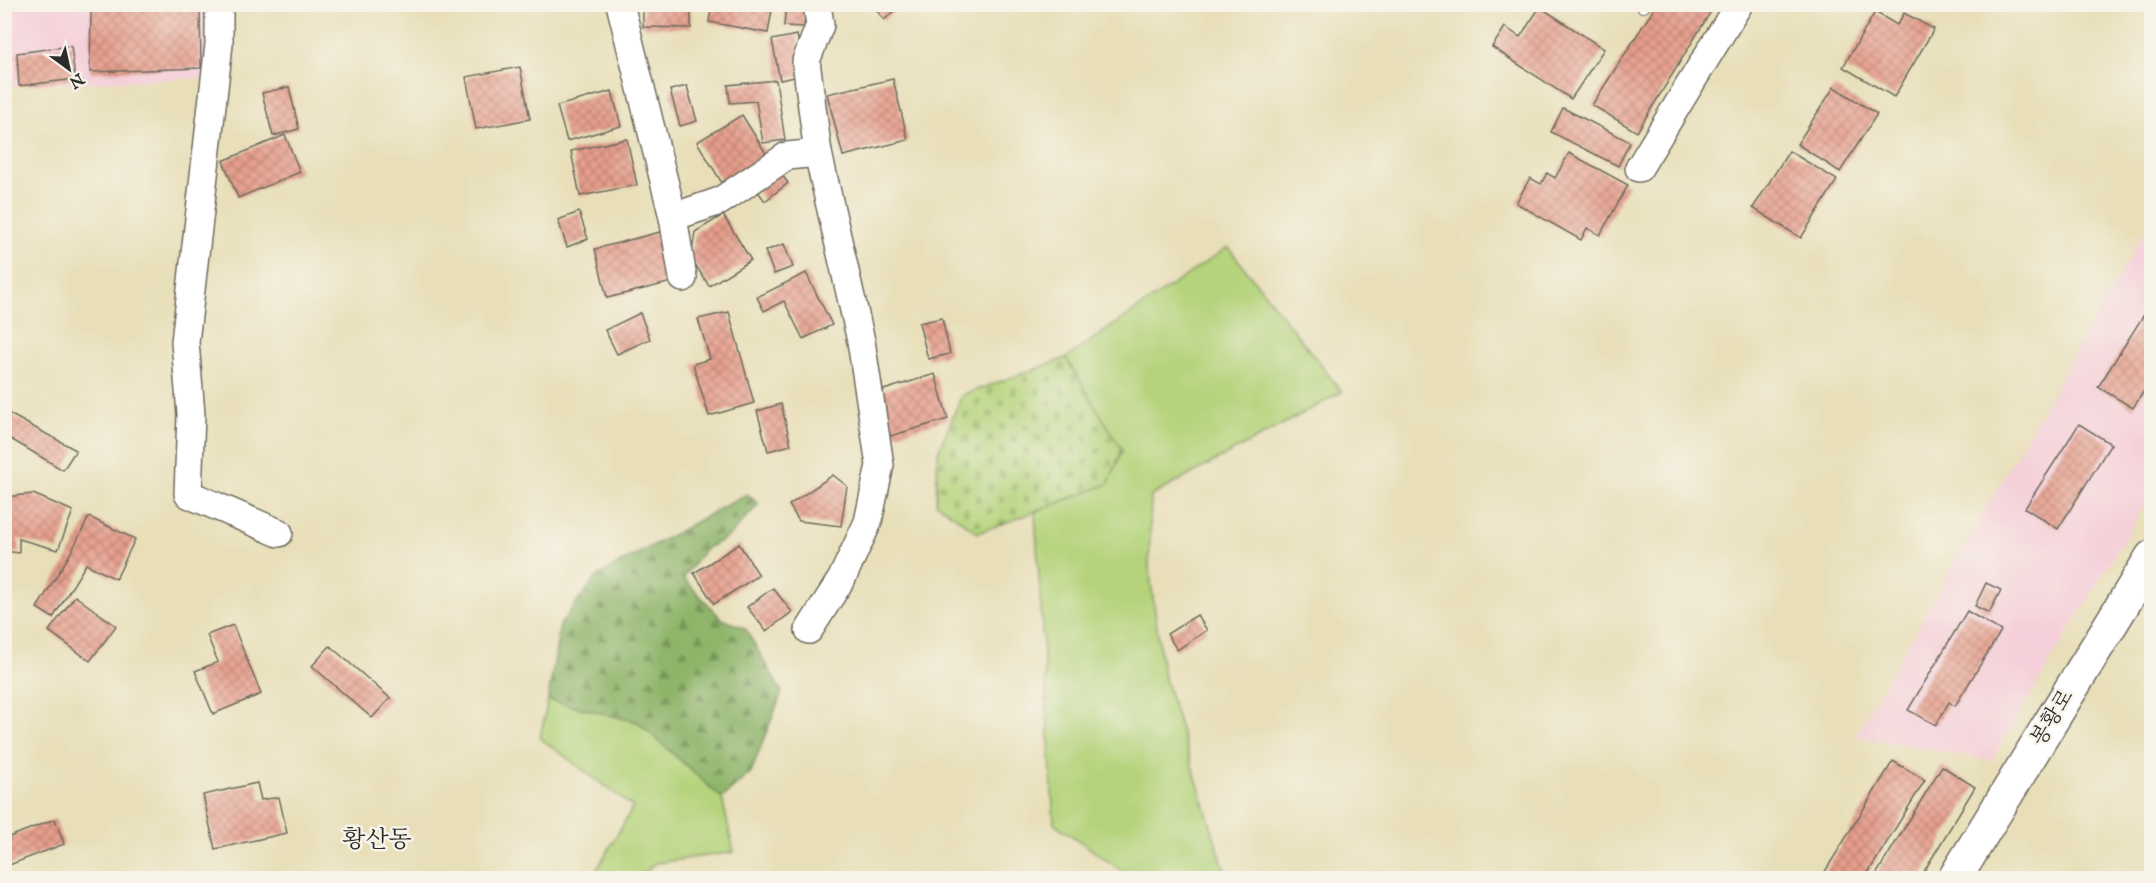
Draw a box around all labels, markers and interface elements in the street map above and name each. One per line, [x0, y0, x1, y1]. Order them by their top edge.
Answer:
north arrow [39, 39, 99, 99]
text: N [65, 67, 88, 92]
street label: 봉황로 [2026, 685, 2080, 751]
district label: 황산동 [342, 825, 412, 856]

